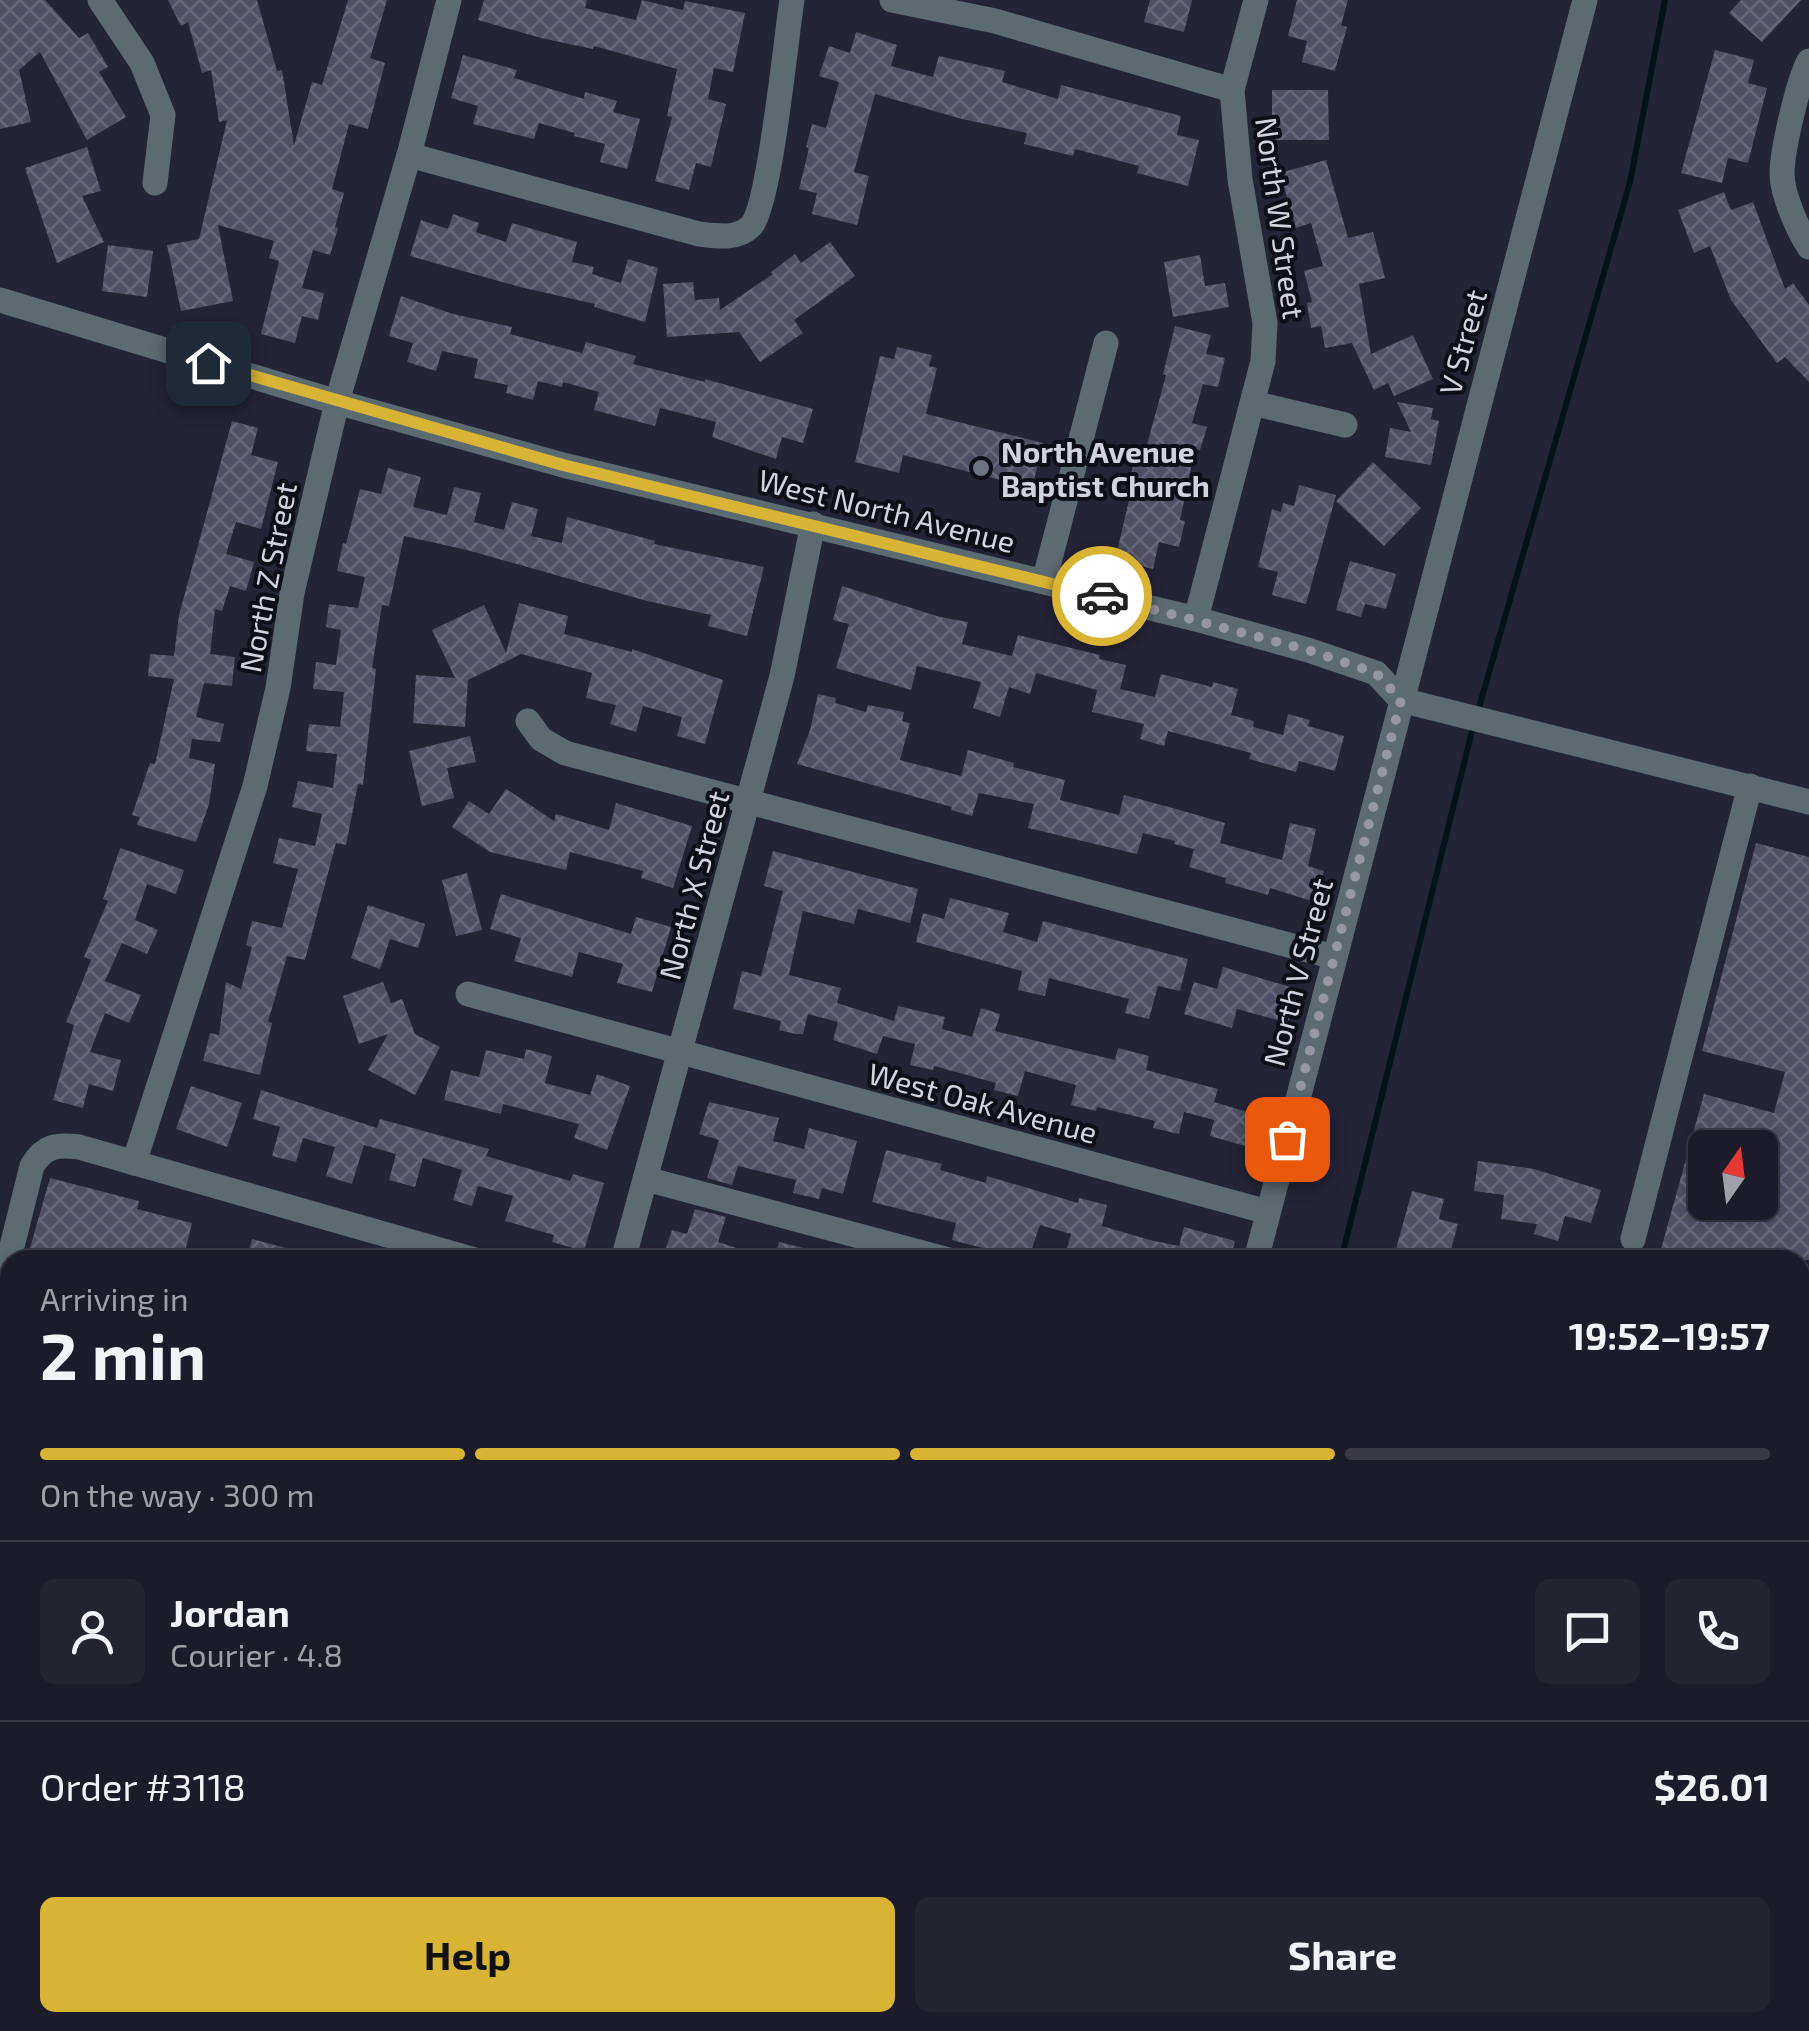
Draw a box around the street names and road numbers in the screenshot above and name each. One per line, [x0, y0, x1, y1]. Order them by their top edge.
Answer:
street label: North W Street [1249, 115, 1313, 321]
street label: V Street [1431, 285, 1493, 399]
street label: West North Avenue [755, 461, 1019, 559]
street label: North Z Street [231, 479, 303, 675]
street label: North X Street [651, 787, 735, 983]
street label: North V Street [1255, 874, 1339, 1070]
street label: West Oak Avenue [865, 1054, 1101, 1150]

